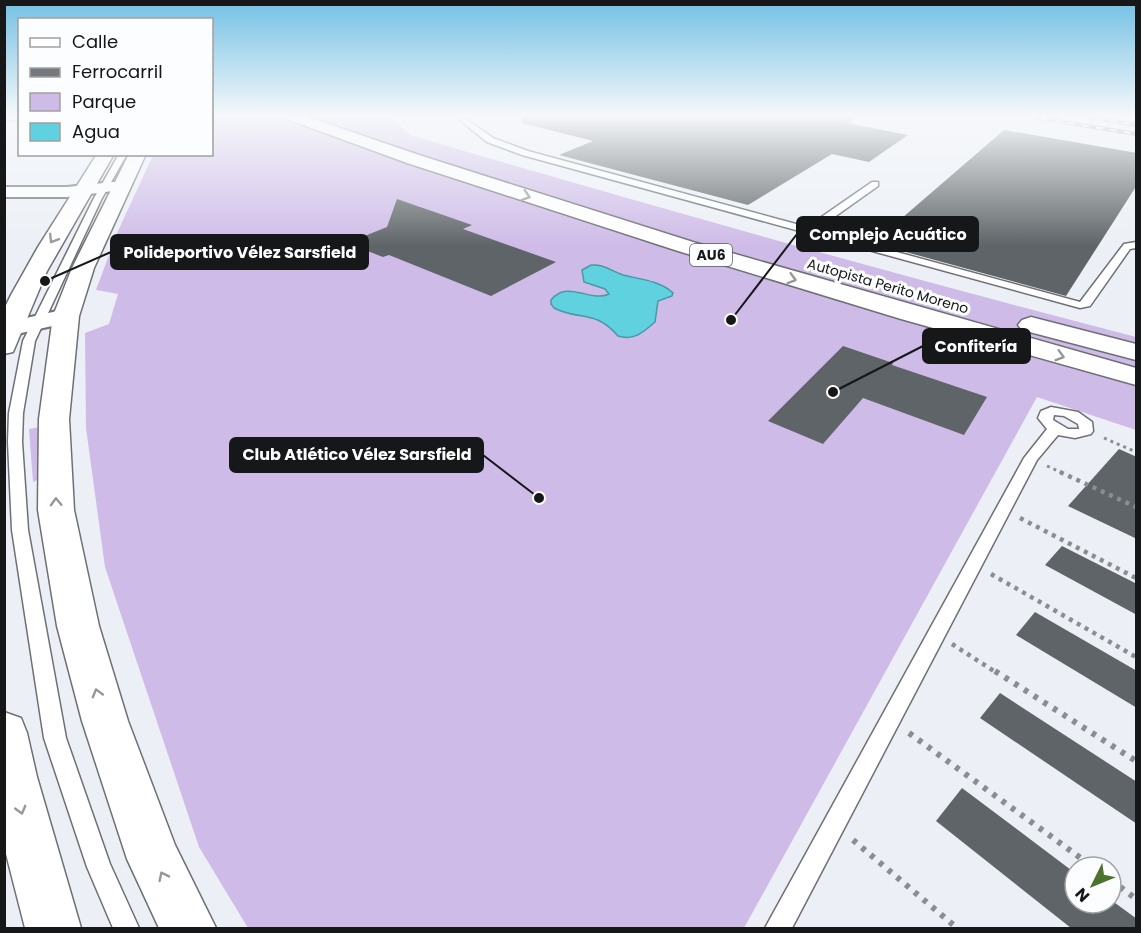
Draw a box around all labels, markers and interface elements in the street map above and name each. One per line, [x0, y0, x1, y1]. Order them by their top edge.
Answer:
legend [18, 18, 213, 156]
text: Calle [72, 29, 118, 54]
text: Ferrocarril [72, 59, 163, 84]
text: Parque [72, 89, 136, 114]
text: Agua [72, 119, 120, 144]
one-way arrow [520, 189, 531, 201]
callout: Complejo Acuático [797, 217, 978, 251]
text: Complejo Acuático [809, 223, 967, 246]
one-way arrow [49, 233, 61, 243]
callout: Polideportivo Vélez Sarsfield [111, 235, 368, 269]
text: Polideportivo Vélez Sarsfield [124, 241, 356, 264]
road number: AU6 [690, 244, 732, 266]
street label: Autopista Perito Moreno [805, 253, 971, 319]
one-way arrow [786, 272, 797, 284]
callout: Confitería [923, 329, 1030, 363]
text: Confitería [935, 335, 1017, 358]
one-way arrow [1054, 349, 1065, 361]
callout: Club Atlético Vélez Sarsfield [230, 438, 483, 472]
text: Club Atlético Vélez Sarsfield [242, 443, 472, 466]
one-way arrow [49, 498, 62, 507]
one-way arrow [92, 688, 104, 699]
one-way arrow [14, 805, 27, 815]
north arrow [1063, 855, 1123, 915]
one-way arrow [158, 871, 170, 882]
text: N [1070, 883, 1095, 907]

